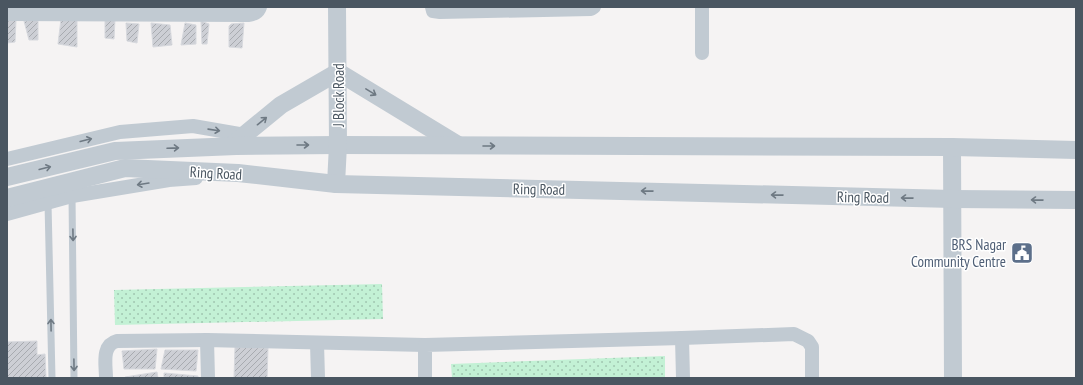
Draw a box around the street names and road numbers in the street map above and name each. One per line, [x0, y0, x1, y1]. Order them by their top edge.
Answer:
street label: J Block Road [329, 63, 348, 128]
street label: Ring Road [189, 162, 243, 184]
street label: Ring Road [513, 179, 565, 199]
street label: Ring Road [837, 187, 889, 207]

